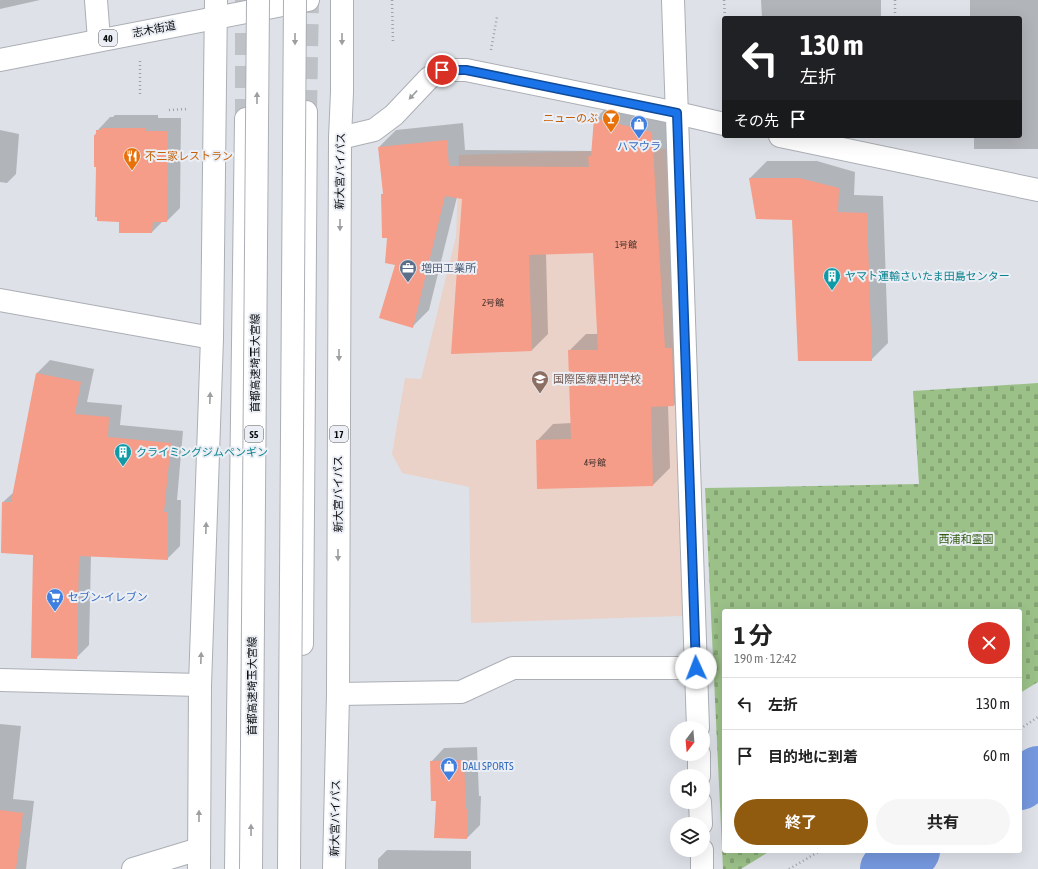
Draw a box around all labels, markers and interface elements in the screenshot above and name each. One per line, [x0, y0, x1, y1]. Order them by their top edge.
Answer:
street label: 志木街道 [131, 19, 177, 39]
text: 130 m [800, 29, 863, 61]
road number: 40 [99, 30, 117, 46]
icon: left [734, 32, 786, 84]
one-way arrow [292, 33, 298, 46]
one-way arrow [339, 33, 345, 46]
pin [425, 53, 459, 87]
icon: arrive [431, 59, 453, 81]
text: 左折 [800, 66, 836, 87]
one-way arrow [409, 90, 418, 99]
one-way arrow [254, 91, 260, 104]
bar icon: ニューのぶ [601, 108, 621, 133]
icon: arrive [787, 108, 809, 130]
place label: ニューのぶ [543, 112, 598, 124]
text: その先 [734, 112, 779, 129]
shop icon: ハマウラ [629, 114, 649, 139]
street label: 新大宮バイパス [333, 133, 347, 209]
place label: ハマウラ [617, 140, 661, 152]
restaurant icon: 不二家レストラン [122, 146, 142, 171]
place label: 不二家レストラン [145, 150, 233, 162]
one-way arrow [337, 219, 343, 232]
house number: 1号館 [615, 240, 637, 250]
office icon: 増田工業所 [398, 258, 418, 283]
place label: 増田工業所 [421, 262, 477, 274]
building icon: ヤマト運輸さいたま田島センター [822, 266, 842, 291]
place label: ヤマト運輸さいたま田島センター [845, 270, 1010, 282]
house number: 2号館 [482, 298, 504, 308]
street label: 首都高速埼玉大宮線 [249, 314, 261, 413]
one-way arrow [336, 349, 342, 362]
school or university icon: 国際医療専門学校 [530, 369, 550, 394]
place label: 国際医療専門学校 [553, 373, 641, 385]
one-way arrow [207, 391, 213, 404]
road number: S5 [245, 426, 263, 442]
road number: 17 [330, 426, 348, 442]
building icon: クライミングジムペンギン [113, 442, 133, 467]
place label: クライミングジムペンギン [136, 446, 268, 458]
street label: 新大宮バイパス [332, 456, 344, 532]
house number: 4号館 [584, 458, 606, 468]
one-way arrow [202, 522, 209, 534]
park label: 西浦和霊園 [939, 533, 994, 545]
one-way arrow [335, 549, 341, 562]
supermarket icon: セブン-イレブン [45, 587, 65, 612]
place label: セブン-イレブン [68, 591, 148, 603]
text: 1 分 [734, 622, 773, 649]
button: close [968, 622, 1010, 664]
street label: 首都高速埼玉大宮線 [246, 637, 258, 736]
position arrow [675, 647, 717, 689]
one-way arrow [198, 651, 204, 664]
text: 190 m · 12:42 [734, 651, 797, 666]
icon: left [734, 693, 756, 715]
text: 130 m [976, 695, 1010, 712]
text: 左折 [768, 696, 798, 713]
north arrow [670, 721, 710, 761]
map controls [670, 721, 710, 857]
icon: arrive [734, 745, 756, 767]
text: 60 m [983, 747, 1010, 764]
text: 目的地に到着 [768, 748, 858, 765]
shop icon: DALI SPORTS [439, 756, 459, 781]
place label: DALI SPORTS [462, 760, 514, 772]
button: sound [670, 769, 710, 809]
street label: 新大宮バイパス [328, 780, 342, 856]
button: 終了 [734, 799, 868, 845]
button: 共有 [876, 799, 1010, 845]
one-way arrow [196, 810, 203, 822]
button: layers [670, 817, 710, 857]
one-way arrow [248, 823, 254, 836]

